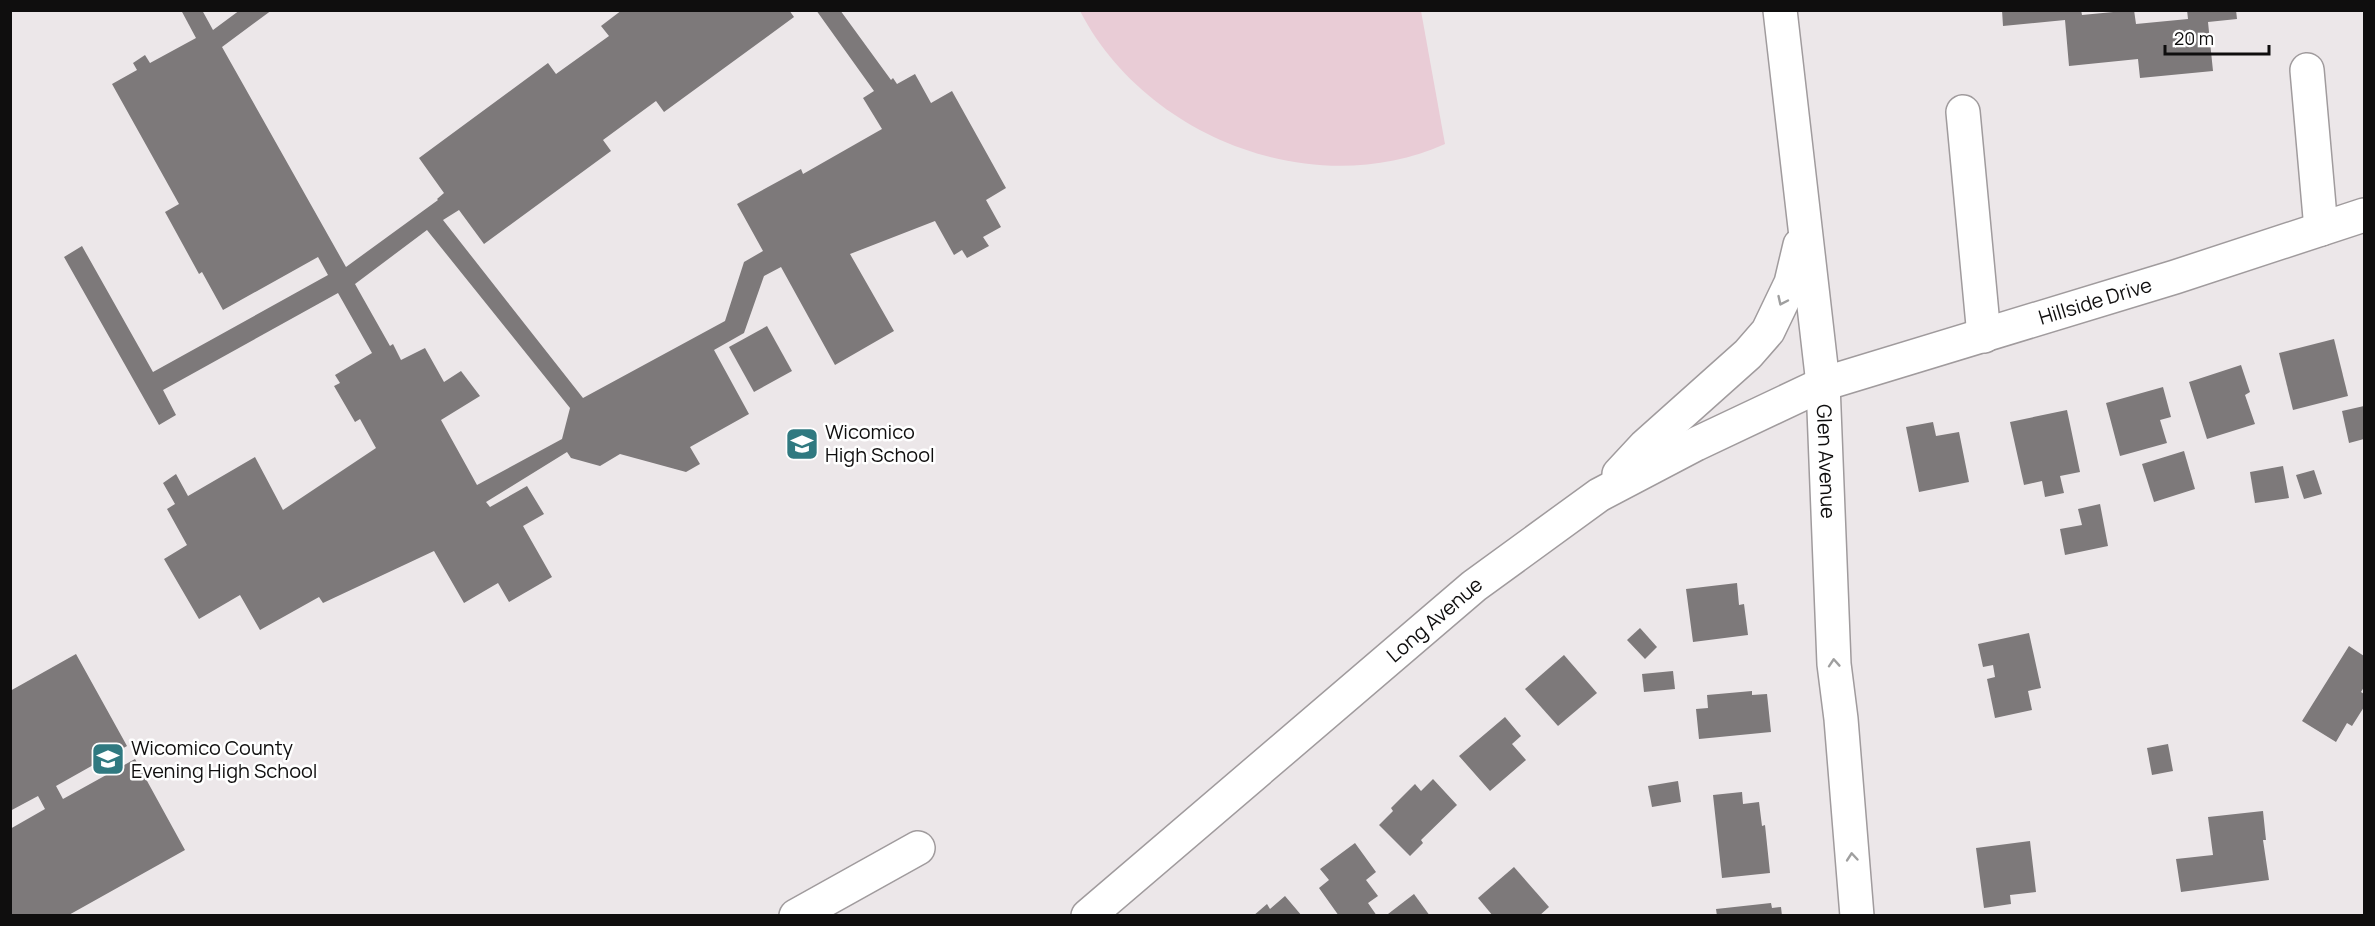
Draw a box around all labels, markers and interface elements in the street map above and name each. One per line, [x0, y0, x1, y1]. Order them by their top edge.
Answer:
scale bar [2165, 18, 2268, 56]
text: 20 m [2174, 26, 2214, 50]
street label: Hillside Drive [2035, 271, 2155, 331]
one-way arrow [1777, 295, 1789, 306]
street label: Glen Avenue [1811, 404, 1842, 519]
place label: Wicomico High School [825, 418, 935, 468]
school or university icon: Wicomico High School [784, 426, 820, 462]
street label: Long Avenue [1381, 570, 1488, 668]
one-way arrow [1828, 659, 1841, 668]
place label: Wicomico County Evening High School [131, 734, 318, 784]
school or university icon: Wicomico County Evening High School [90, 741, 126, 777]
one-way arrow [1846, 853, 1859, 862]

